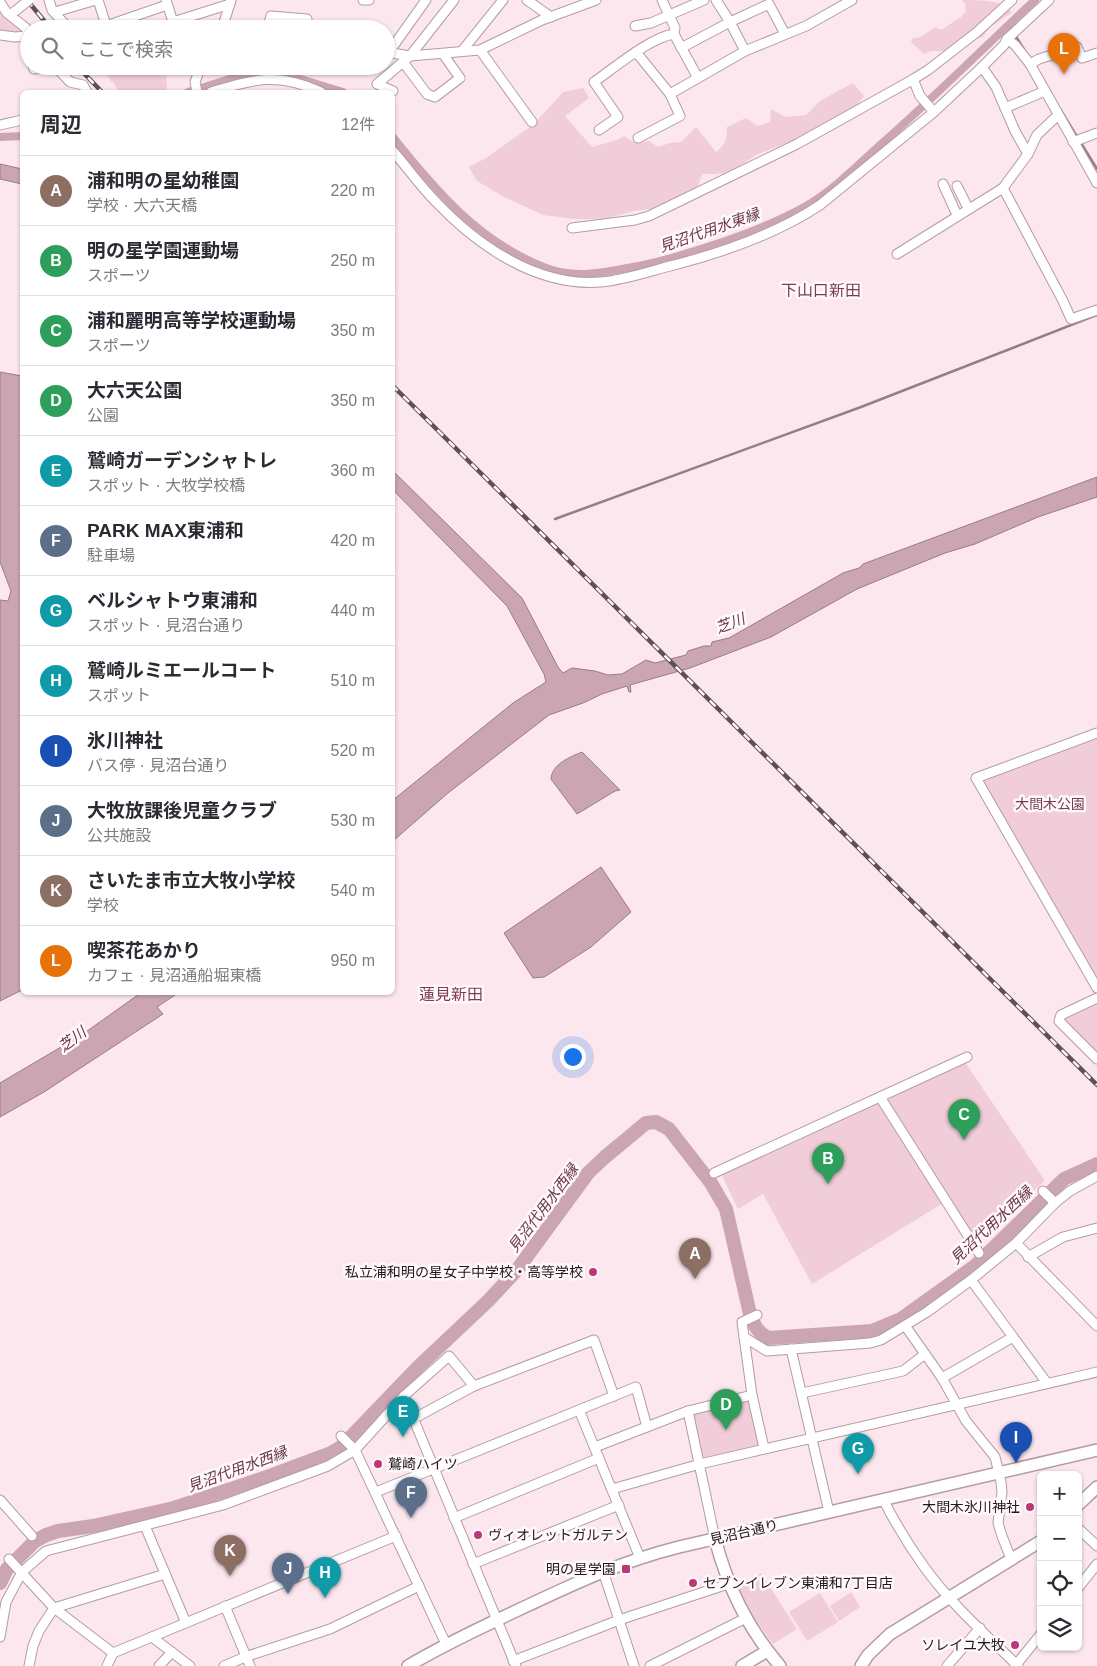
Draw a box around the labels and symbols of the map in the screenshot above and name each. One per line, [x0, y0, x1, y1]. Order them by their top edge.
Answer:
pin: L [1048, 33, 1080, 74]
water label: 見沼代用水東縁 [657, 204, 763, 255]
district label: 下山口新田 [781, 282, 861, 299]
water label: 芝川 [713, 609, 749, 636]
park label: 大間木公園 [1015, 796, 1085, 812]
district label: 蓮見新田 [419, 986, 483, 1003]
water label: 芝川 [55, 1022, 91, 1055]
your location [560, 1044, 586, 1070]
pin: C [948, 1099, 980, 1140]
pin: B [812, 1143, 844, 1184]
water label: 見沼代用水西縁 [505, 1159, 583, 1255]
water label: 見沼代用水西縁 [947, 1182, 1037, 1267]
pin: A [679, 1238, 711, 1279]
place label: 私立浦和明の星女子中学校・高等学校 [345, 1264, 583, 1280]
marker: 私立浦和明の星女子中学校・高等学校 [587, 1266, 599, 1278]
pin: D [710, 1389, 742, 1430]
pin: E [387, 1396, 419, 1437]
pin: I [1000, 1422, 1032, 1463]
pin: G [842, 1433, 874, 1474]
water label: 見沼代用水西縁 [185, 1442, 291, 1495]
place label: 鷲崎ハイツ [388, 1456, 458, 1472]
marker: 鷲崎ハイツ [372, 1458, 384, 1470]
pin: F [395, 1477, 427, 1518]
place label: 大間木氷川神社 [922, 1499, 1020, 1515]
marker: 大間木氷川神社 [1024, 1501, 1036, 1513]
street label: 見沼台通り [708, 1516, 780, 1548]
place label: ヴィオレットガルテン [488, 1527, 628, 1543]
marker: ヴィオレットガルテン [472, 1529, 484, 1541]
pin: K [214, 1535, 246, 1576]
pin: J [272, 1553, 304, 1594]
pin: H [309, 1557, 341, 1598]
place label: 明の星学園 [546, 1561, 616, 1577]
marker: 明の星学園 [620, 1563, 632, 1575]
place label: セブンイレブン東浦和7丁目店 [703, 1575, 893, 1591]
marker: セブンイレブン東浦和7丁目店 [687, 1577, 699, 1589]
place label: ソレイユ大牧 [921, 1637, 1005, 1653]
marker: ソレイユ大牧 [1009, 1639, 1021, 1651]

